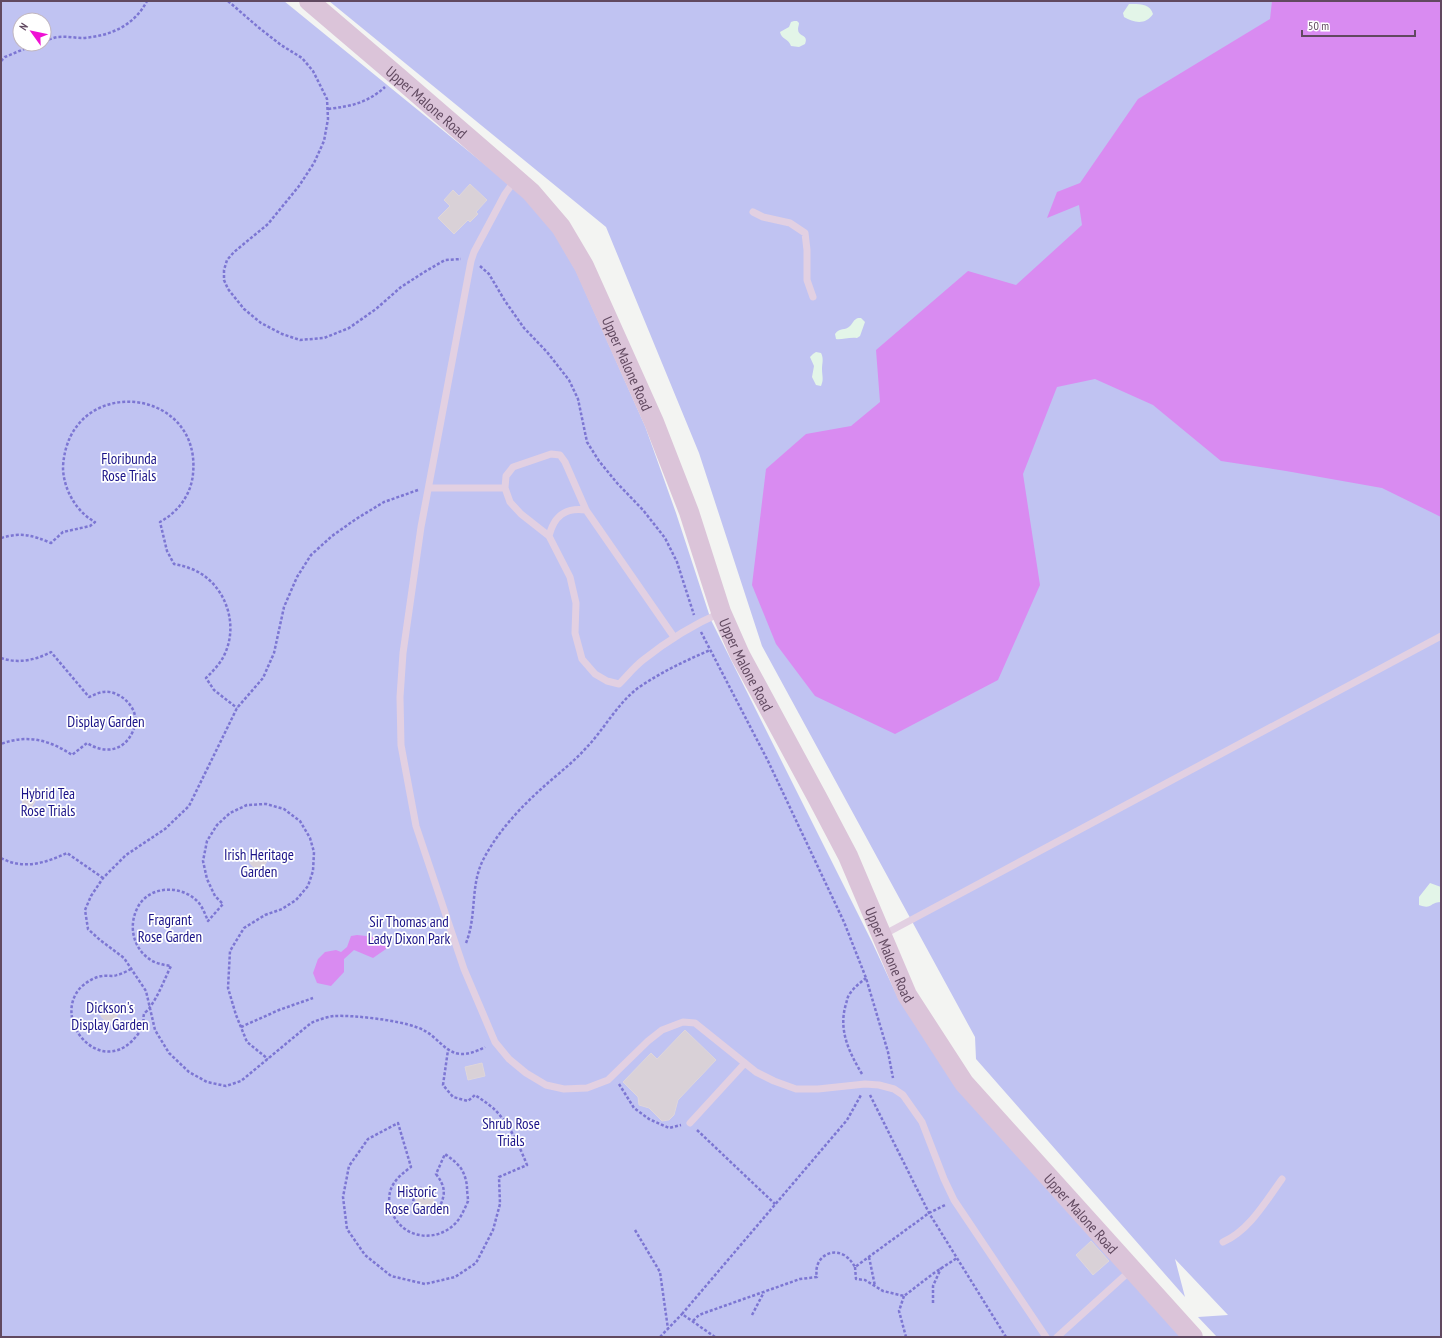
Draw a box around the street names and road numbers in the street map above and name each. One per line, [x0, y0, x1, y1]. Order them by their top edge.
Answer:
street label: Upper Malone Road [382, 61, 471, 142]
street label: Upper Malone Road [598, 313, 657, 414]
street label: Upper Malone Road [715, 615, 778, 714]
street label: Upper Malone Road [861, 904, 919, 1006]
street label: Upper Malone Road [1040, 1169, 1122, 1257]

